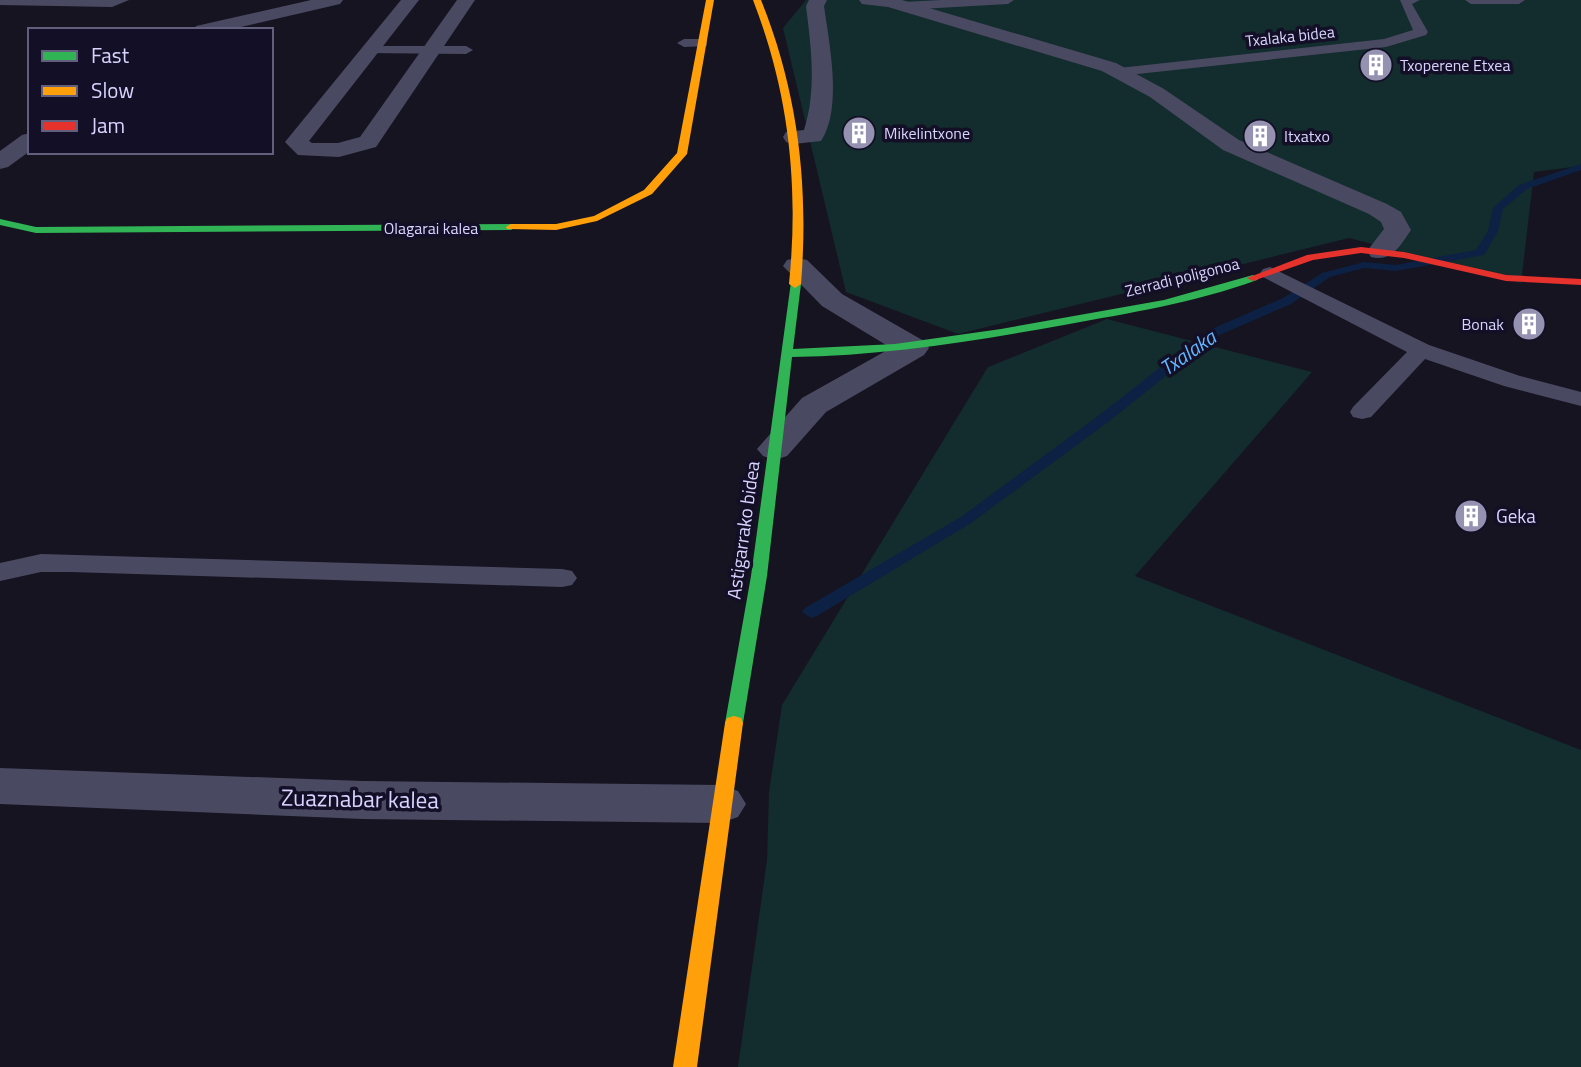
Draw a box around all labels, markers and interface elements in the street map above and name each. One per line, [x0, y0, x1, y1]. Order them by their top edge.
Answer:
street label: Txalaka bidea [1244, 19, 1336, 53]
legend [28, 28, 273, 154]
text: Fast [91, 39, 130, 71]
building icon: Txoperene Etxea [1357, 46, 1395, 84]
place label: Txoperene Etxea [1400, 53, 1510, 77]
text: Slow [91, 74, 134, 106]
text: Jam [91, 109, 125, 141]
building icon: Mikelintxone [840, 114, 878, 152]
building icon: Itxatxo [1241, 117, 1279, 155]
place label: Mikelintxone [884, 121, 970, 145]
place label: Itxatxo [1284, 124, 1330, 148]
street label: Olagarai kalea [384, 216, 478, 240]
street label: Zerradi poligonoa [1122, 251, 1242, 303]
building icon: Bonak [1510, 305, 1548, 343]
place label: Bonak [1461, 312, 1504, 336]
water label: Txalaka [1153, 320, 1223, 383]
street label: Astigarrako bidea [718, 458, 767, 601]
building icon: Geka [1452, 497, 1490, 535]
place label: Geka [1496, 501, 1536, 530]
street label: Zuaznabar kalea [281, 780, 440, 817]

